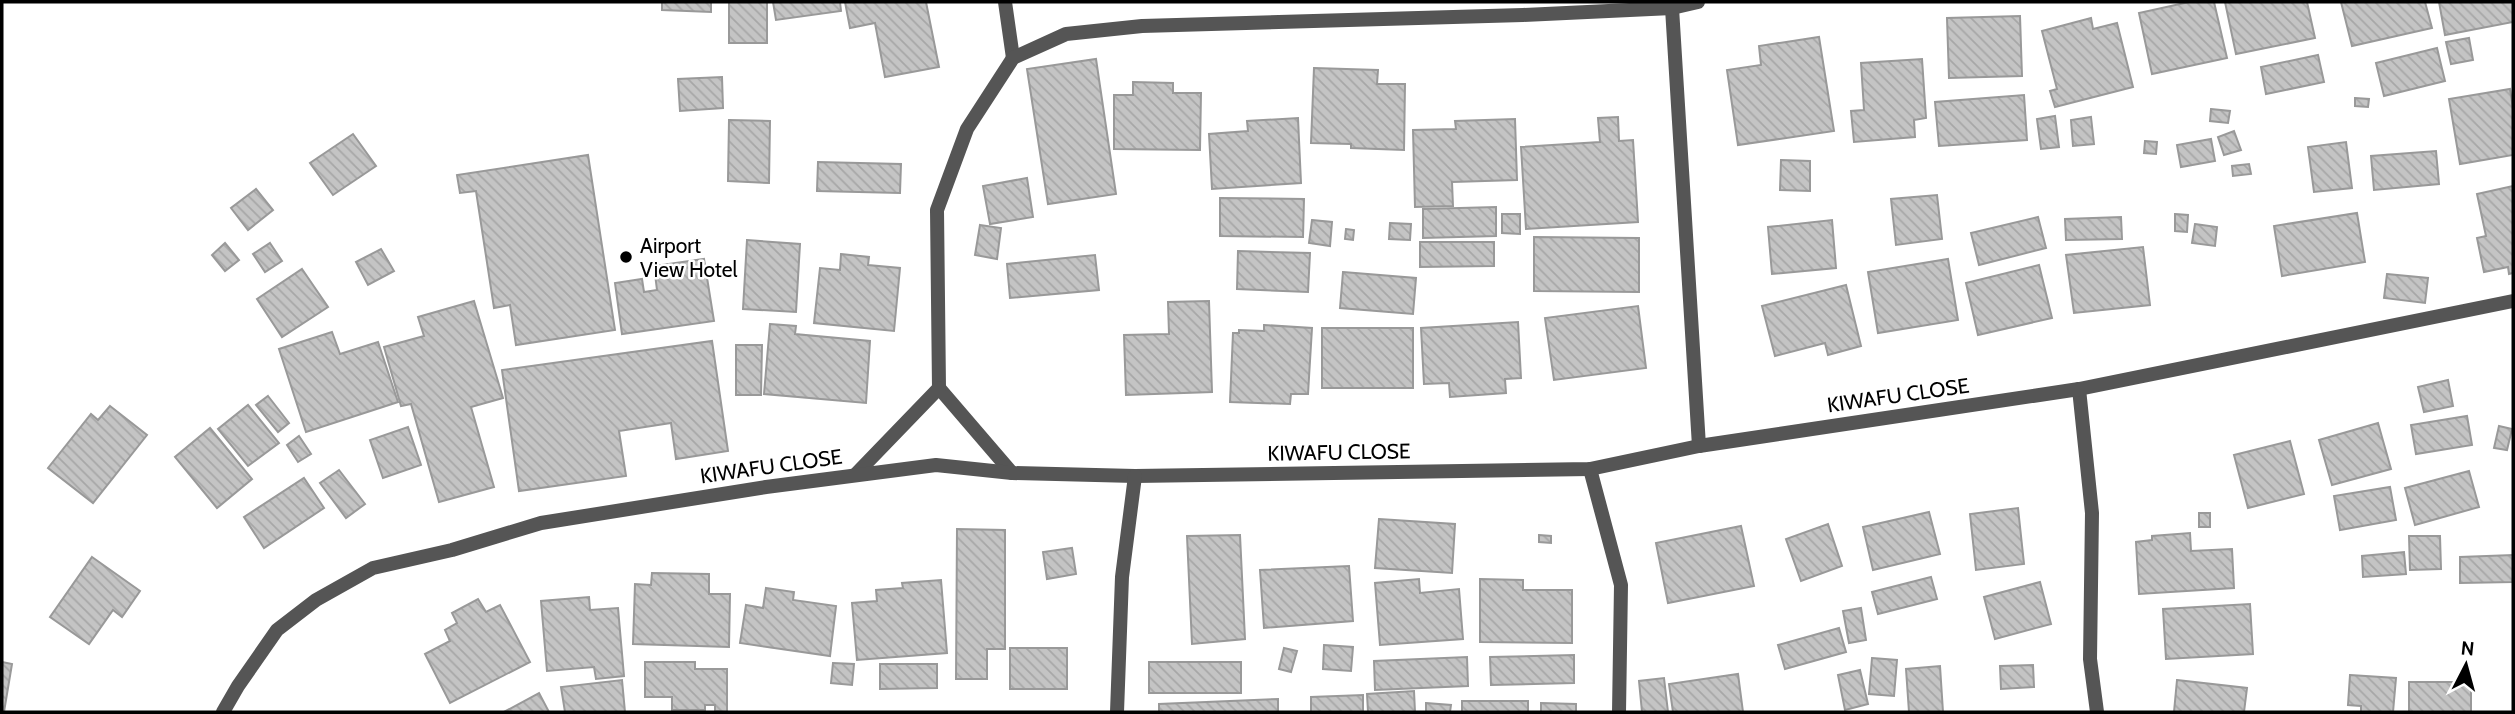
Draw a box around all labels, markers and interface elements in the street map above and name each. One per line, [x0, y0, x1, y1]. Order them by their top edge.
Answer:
place label: Airport View Hotel [640, 233, 738, 282]
marker: Airport View Hotel [618, 249, 634, 265]
street label: KIWAFU CLOSE [1825, 373, 1971, 417]
street label: KIWAFU CLOSE [1267, 438, 1411, 466]
street label: KIWAFU CLOSE [698, 444, 844, 488]
north arrow [2431, 630, 2501, 700]
text: N [2460, 636, 2476, 661]

